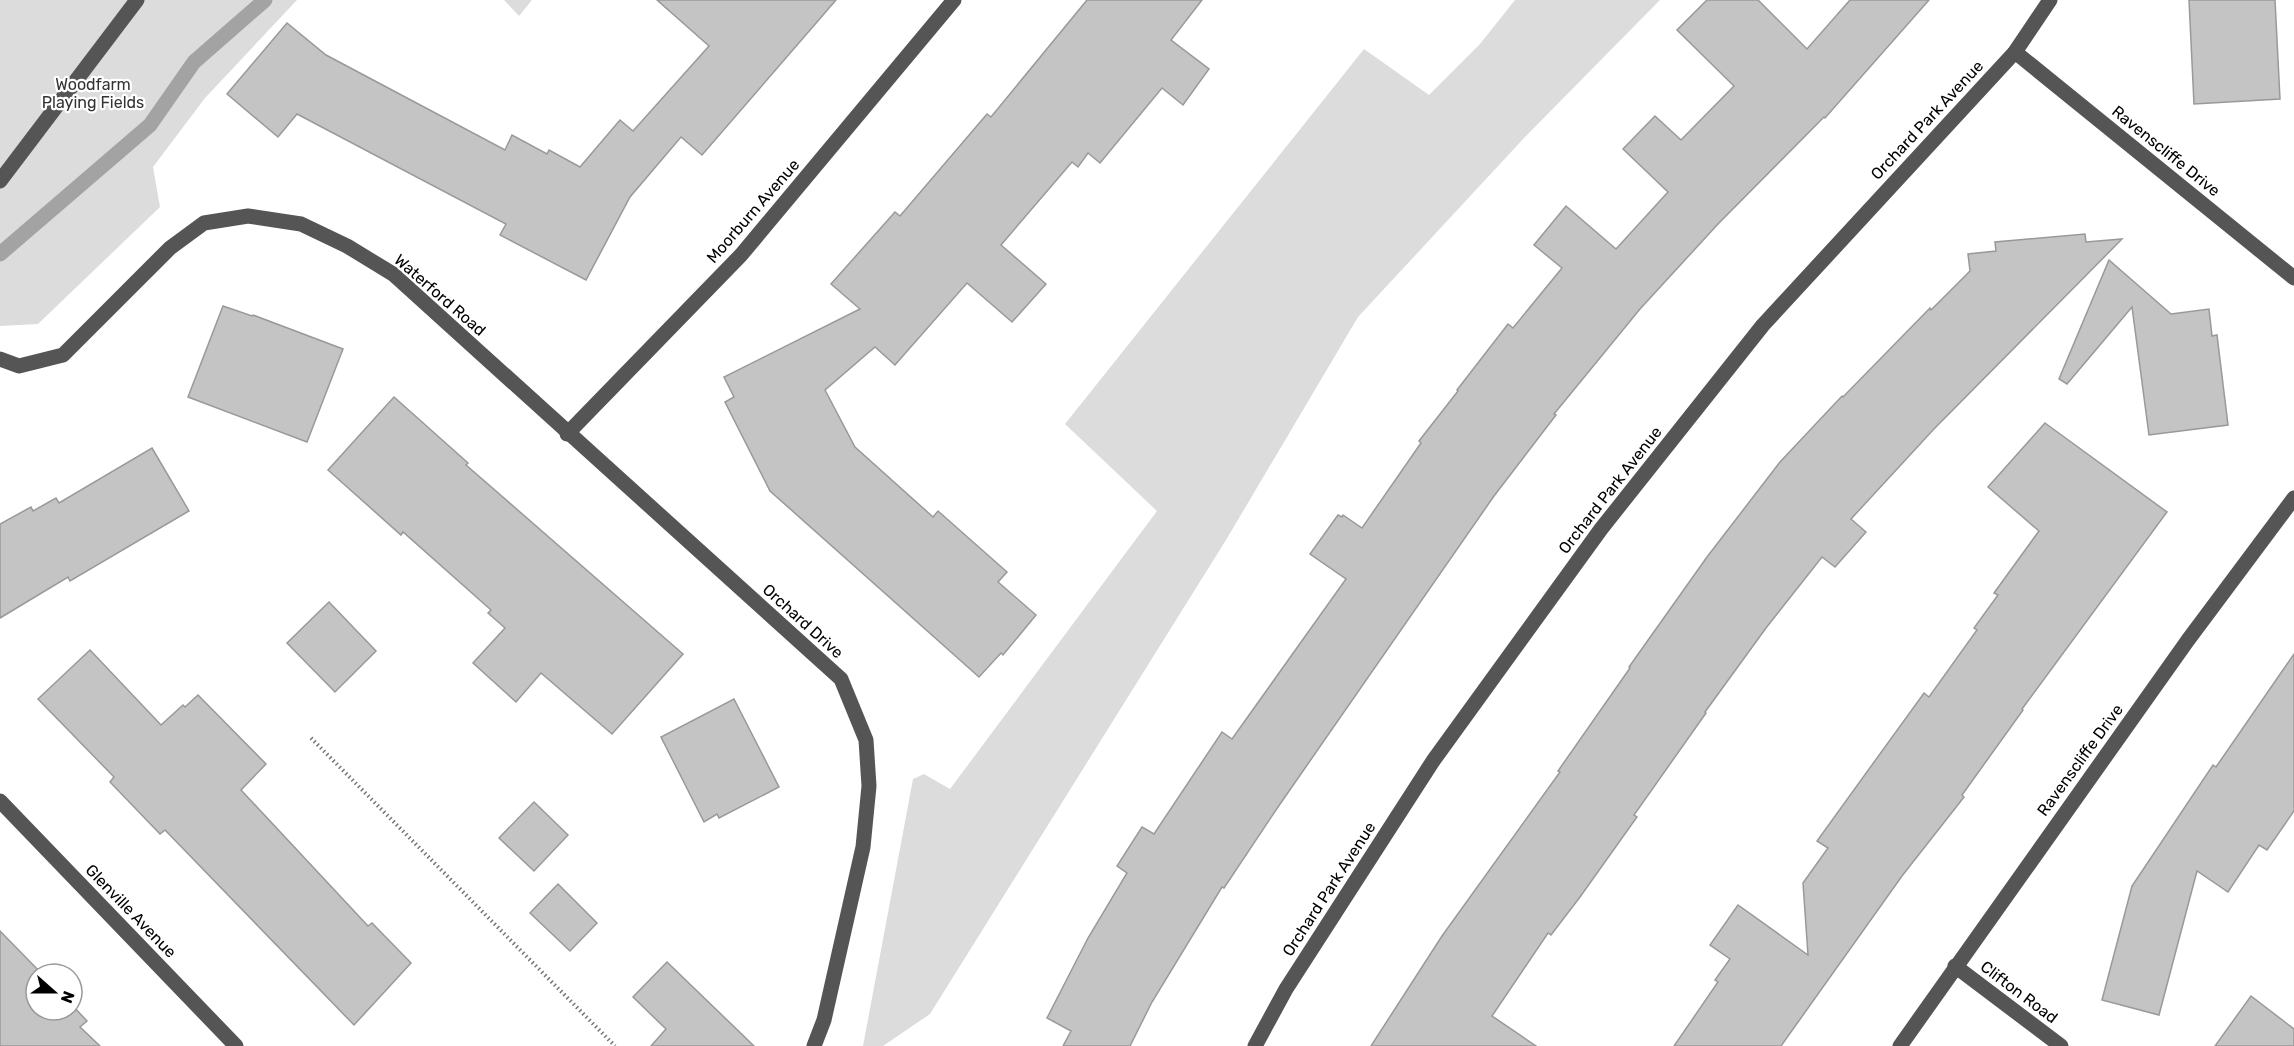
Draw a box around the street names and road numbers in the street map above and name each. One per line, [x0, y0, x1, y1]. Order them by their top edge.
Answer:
street label: Orchard Park Avenue [1867, 56, 1987, 184]
street label: Ravenscliffe Drive [2108, 102, 2224, 200]
street label: Moorburn Avenue [703, 155, 803, 267]
street label: Waterford Road [390, 250, 490, 340]
street label: Orchard Park Avenue [1554, 423, 1666, 557]
street label: Orchard Drive [759, 580, 847, 662]
street label: Ravenscliffe Drive [2033, 700, 2127, 820]
street label: Orchard Park Avenue [1278, 818, 1380, 960]
street label: Glenville Avenue [82, 860, 180, 962]
street label: Clifton Road [1977, 957, 2061, 1027]

